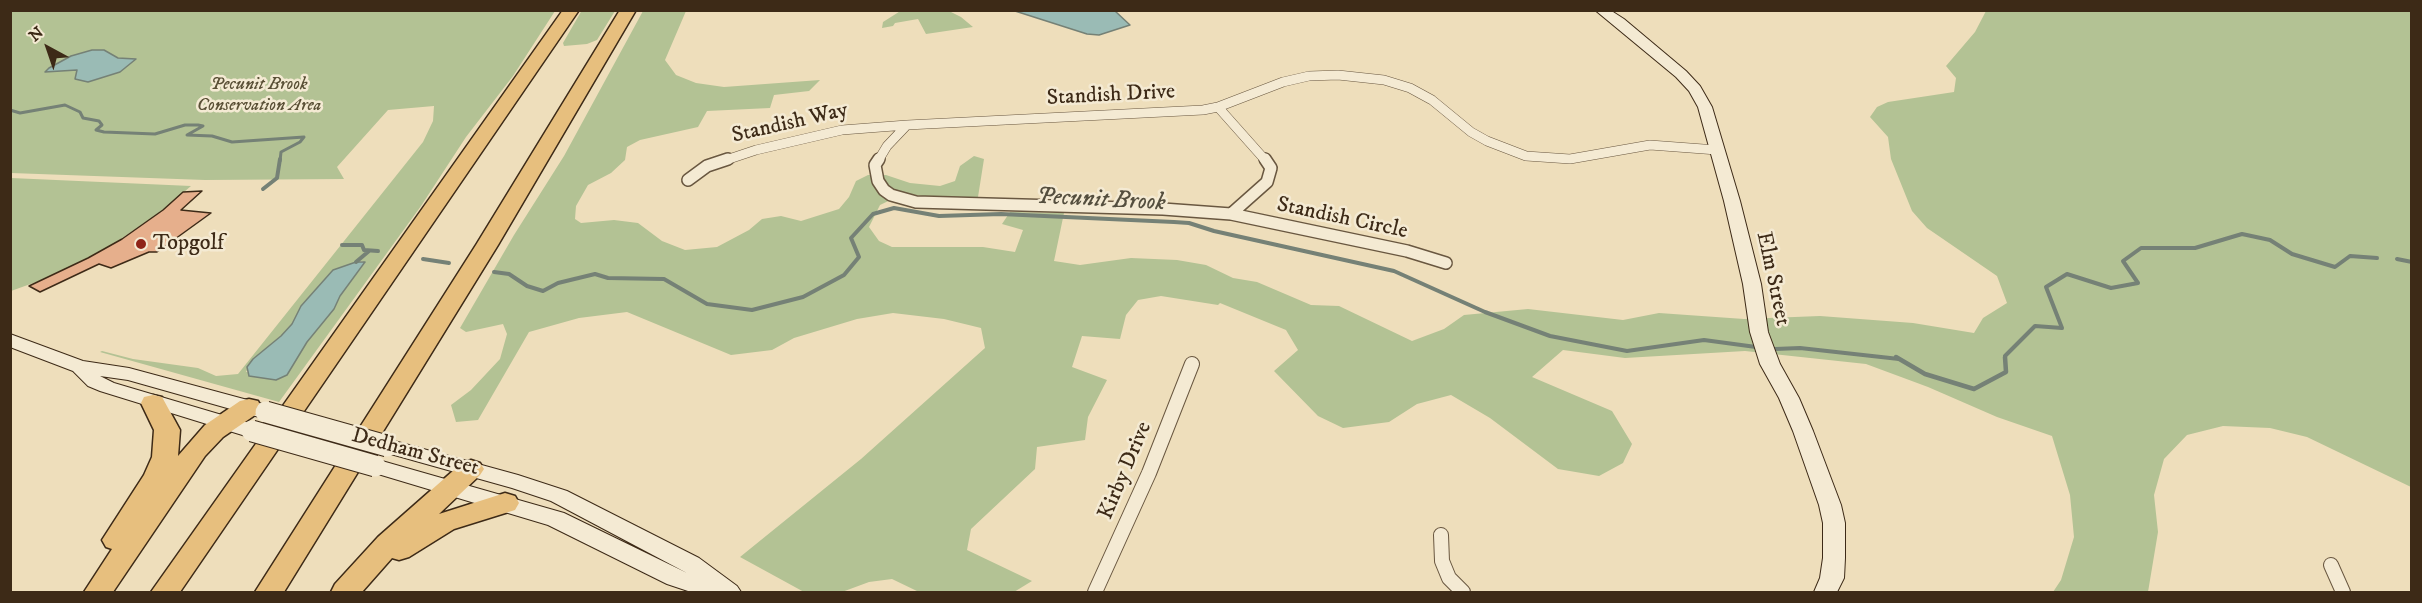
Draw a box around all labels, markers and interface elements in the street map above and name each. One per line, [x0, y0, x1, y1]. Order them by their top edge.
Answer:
north arrow [18, 18, 78, 78]
text: N [25, 22, 48, 46]
park label: Pecunit Brook Conservation Area [197, 74, 321, 116]
street label: Standish Drive [1046, 79, 1176, 113]
street label: Standish Way [729, 98, 851, 150]
water label: Pecunit Brook [1036, 183, 1166, 219]
street label: Standish Circle [1274, 192, 1410, 246]
street label: Elm Street [1749, 230, 1795, 328]
place label: Topgolf [153, 231, 224, 257]
marker: Topgolf [134, 237, 148, 251]
street label: Kirby Drive [1094, 418, 1158, 524]
street label: Dedham Street [348, 423, 482, 483]

